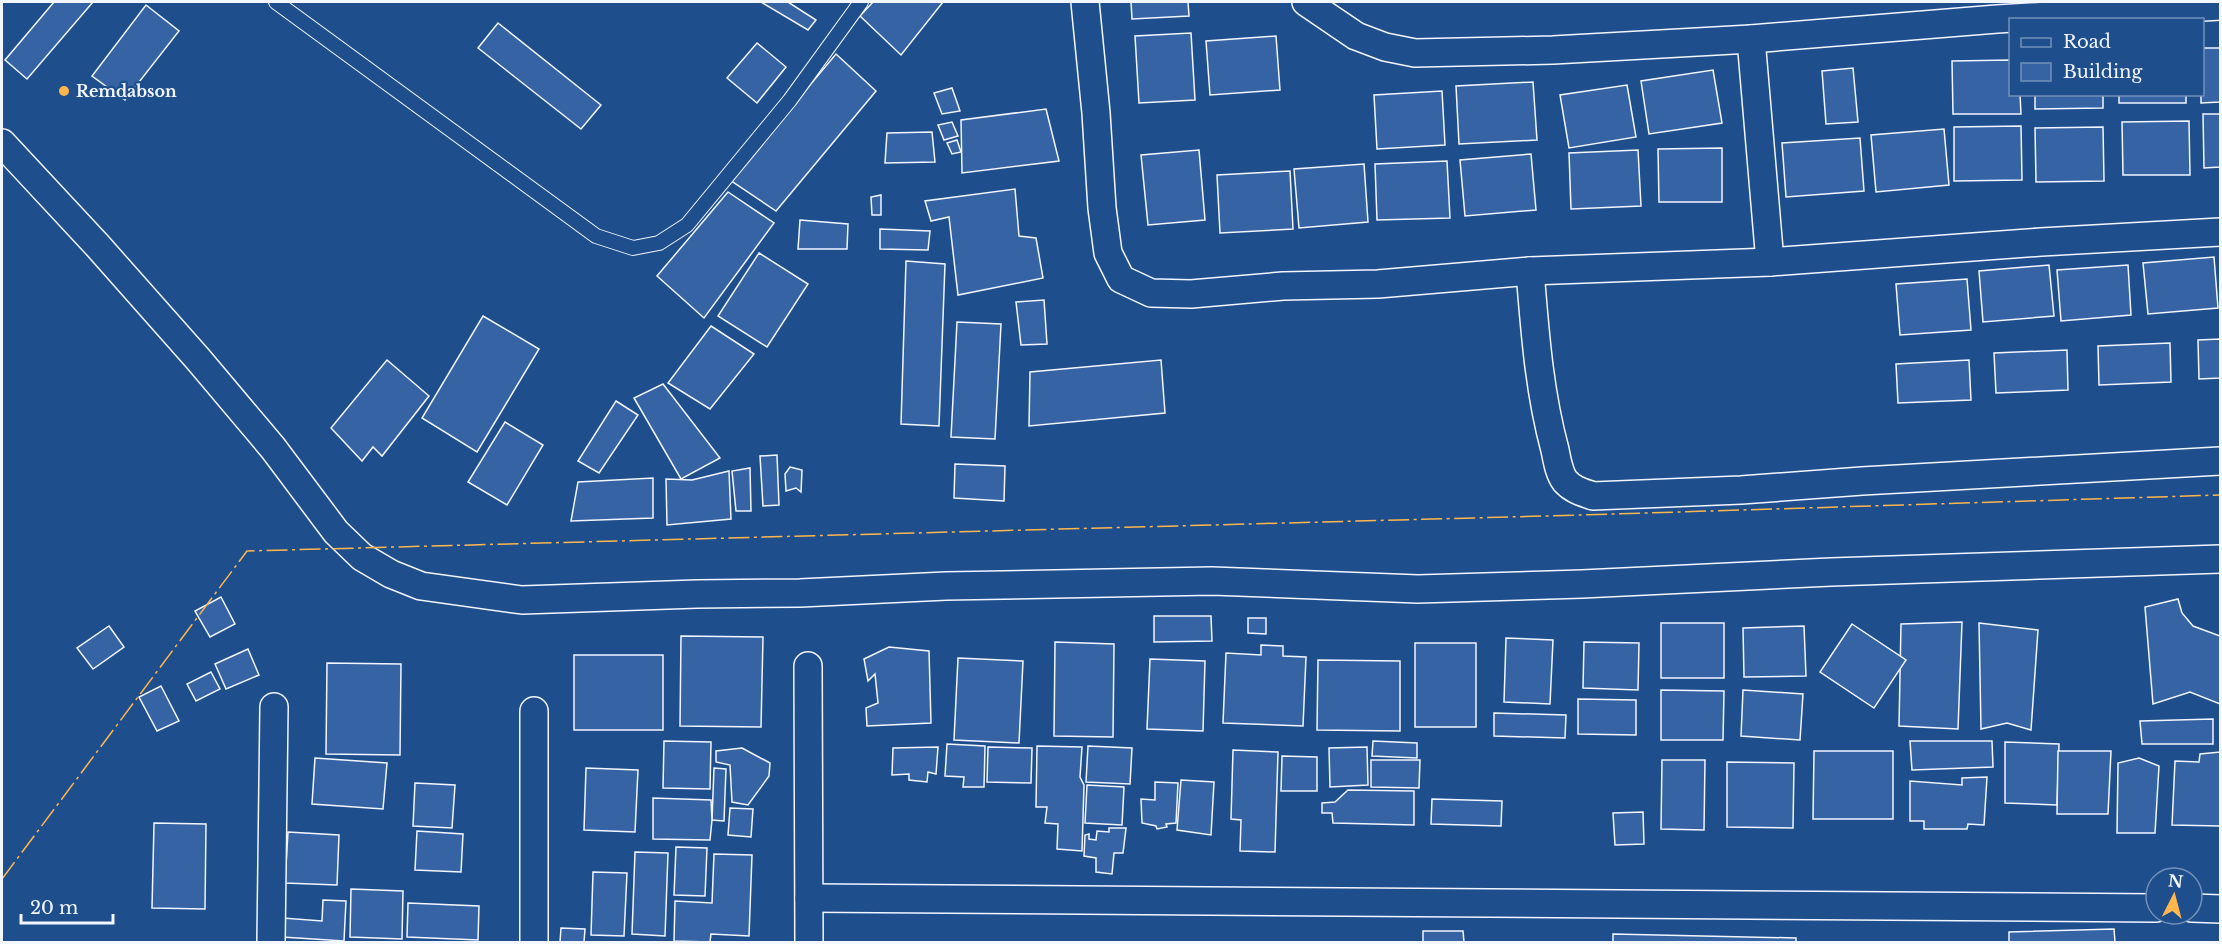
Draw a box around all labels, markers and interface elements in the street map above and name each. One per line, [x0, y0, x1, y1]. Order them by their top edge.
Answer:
legend [2009, 18, 2204, 96]
text: Road [2063, 31, 2111, 53]
text: Building [2063, 61, 2142, 83]
place label: Remdabson [76, 81, 177, 101]
marker: Remdabson [57, 84, 71, 98]
north arrow [2144, 866, 2204, 926]
text: N [2167, 870, 2184, 892]
scale bar [21, 887, 112, 925]
text: 20 m [30, 897, 78, 919]

